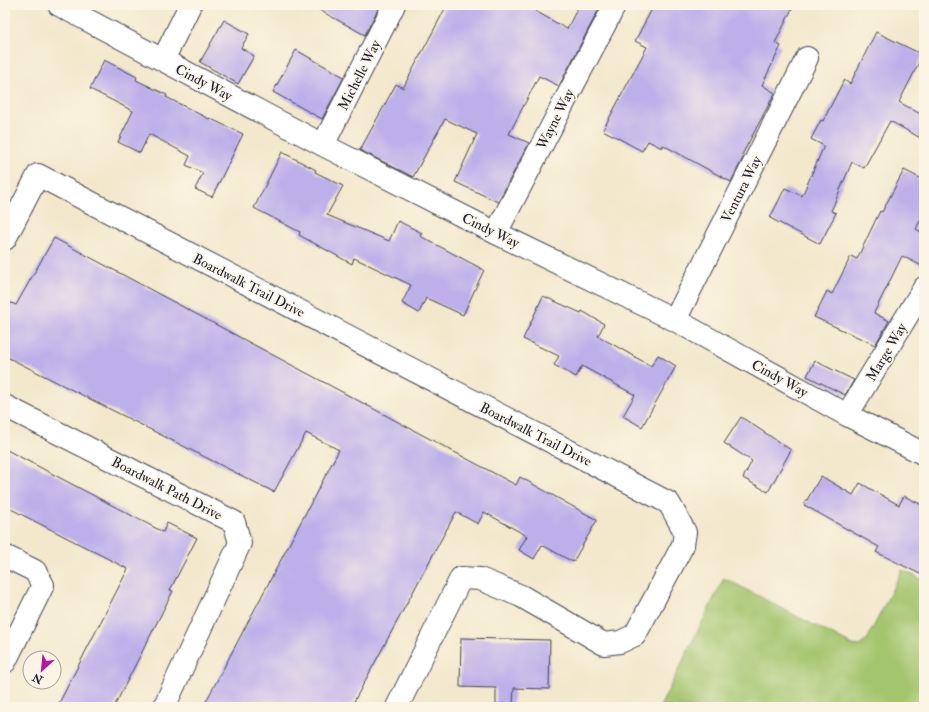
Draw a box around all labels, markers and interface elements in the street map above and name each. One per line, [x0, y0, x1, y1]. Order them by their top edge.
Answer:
street label: Michelle Way [334, 36, 386, 114]
street label: Cindy Way [172, 60, 236, 106]
street label: Wayne Way [533, 85, 579, 154]
street label: Ventura Way [717, 152, 767, 226]
street label: Cindy Way [459, 209, 523, 253]
street label: Boardwalk Trail Drive [190, 250, 308, 321]
street label: Marge Way [862, 319, 912, 385]
street label: Cindy Way [748, 356, 812, 402]
street label: Boardwalk Trail Drive [477, 399, 595, 470]
street label: Boardwalk Path Drive [109, 453, 225, 524]
north arrow [22, 650, 62, 690]
text: N [29, 670, 46, 687]

